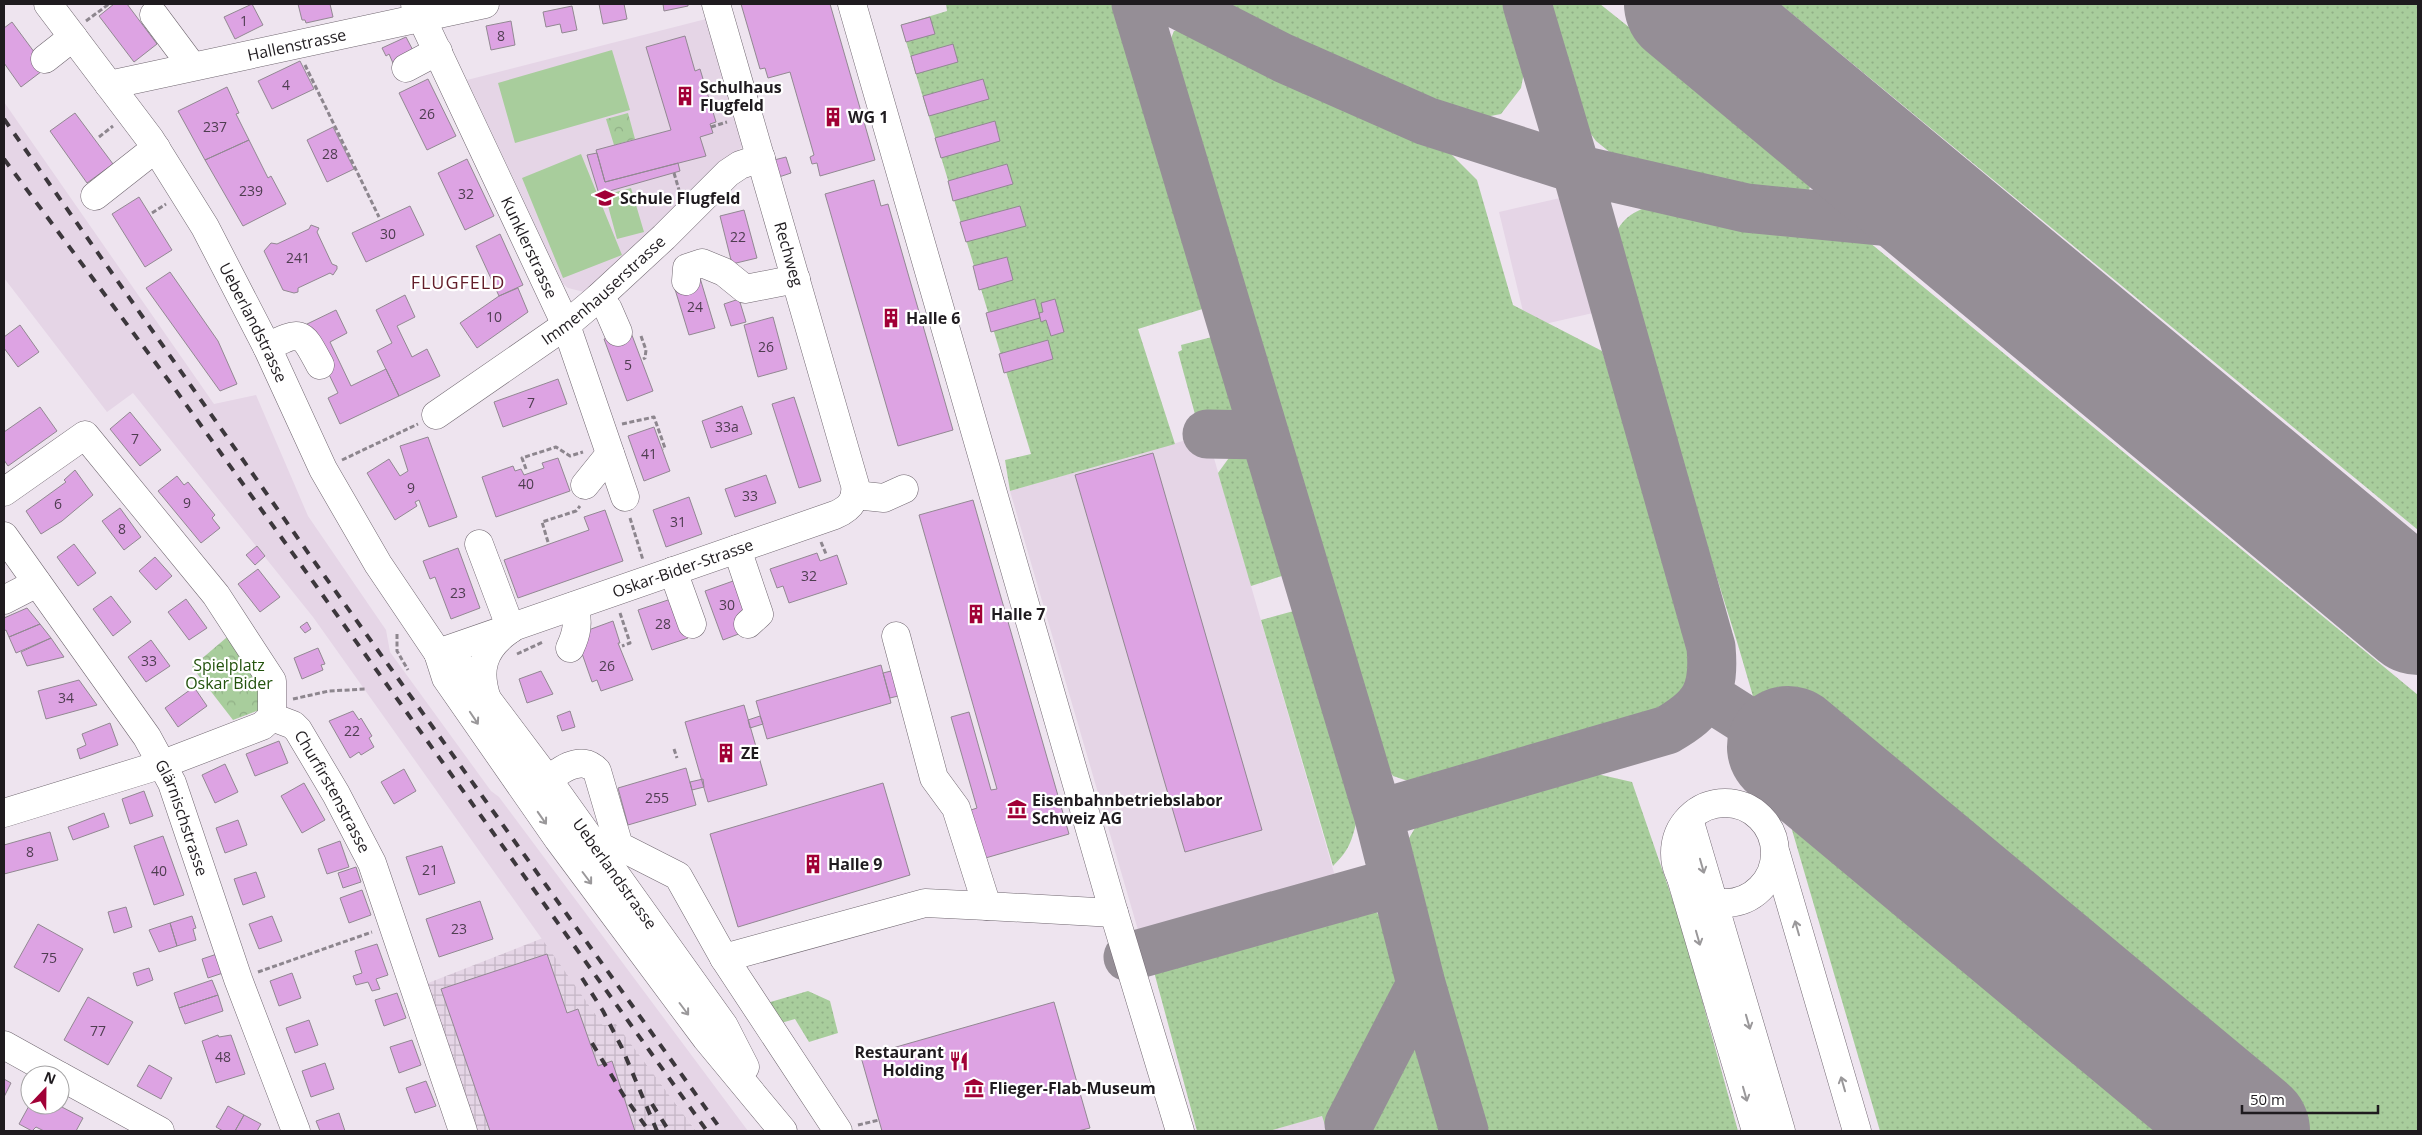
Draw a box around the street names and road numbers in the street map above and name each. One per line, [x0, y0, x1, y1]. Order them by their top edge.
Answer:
street label: Hallenstrasse [245, 23, 348, 66]
street label: Kunklerstrasse [496, 193, 563, 302]
street label: Rechweg [769, 219, 809, 289]
street label: Immenhauserstrasse [537, 230, 670, 350]
street label: Ueberlandstrasse [214, 259, 293, 386]
street label: Oskar-Bider-Strasse [609, 533, 756, 603]
street label: Churfirstenstrasse [289, 726, 376, 856]
street label: Glärnischstrasse [150, 755, 214, 879]
street label: Ueberlandstrasse [568, 814, 662, 934]

